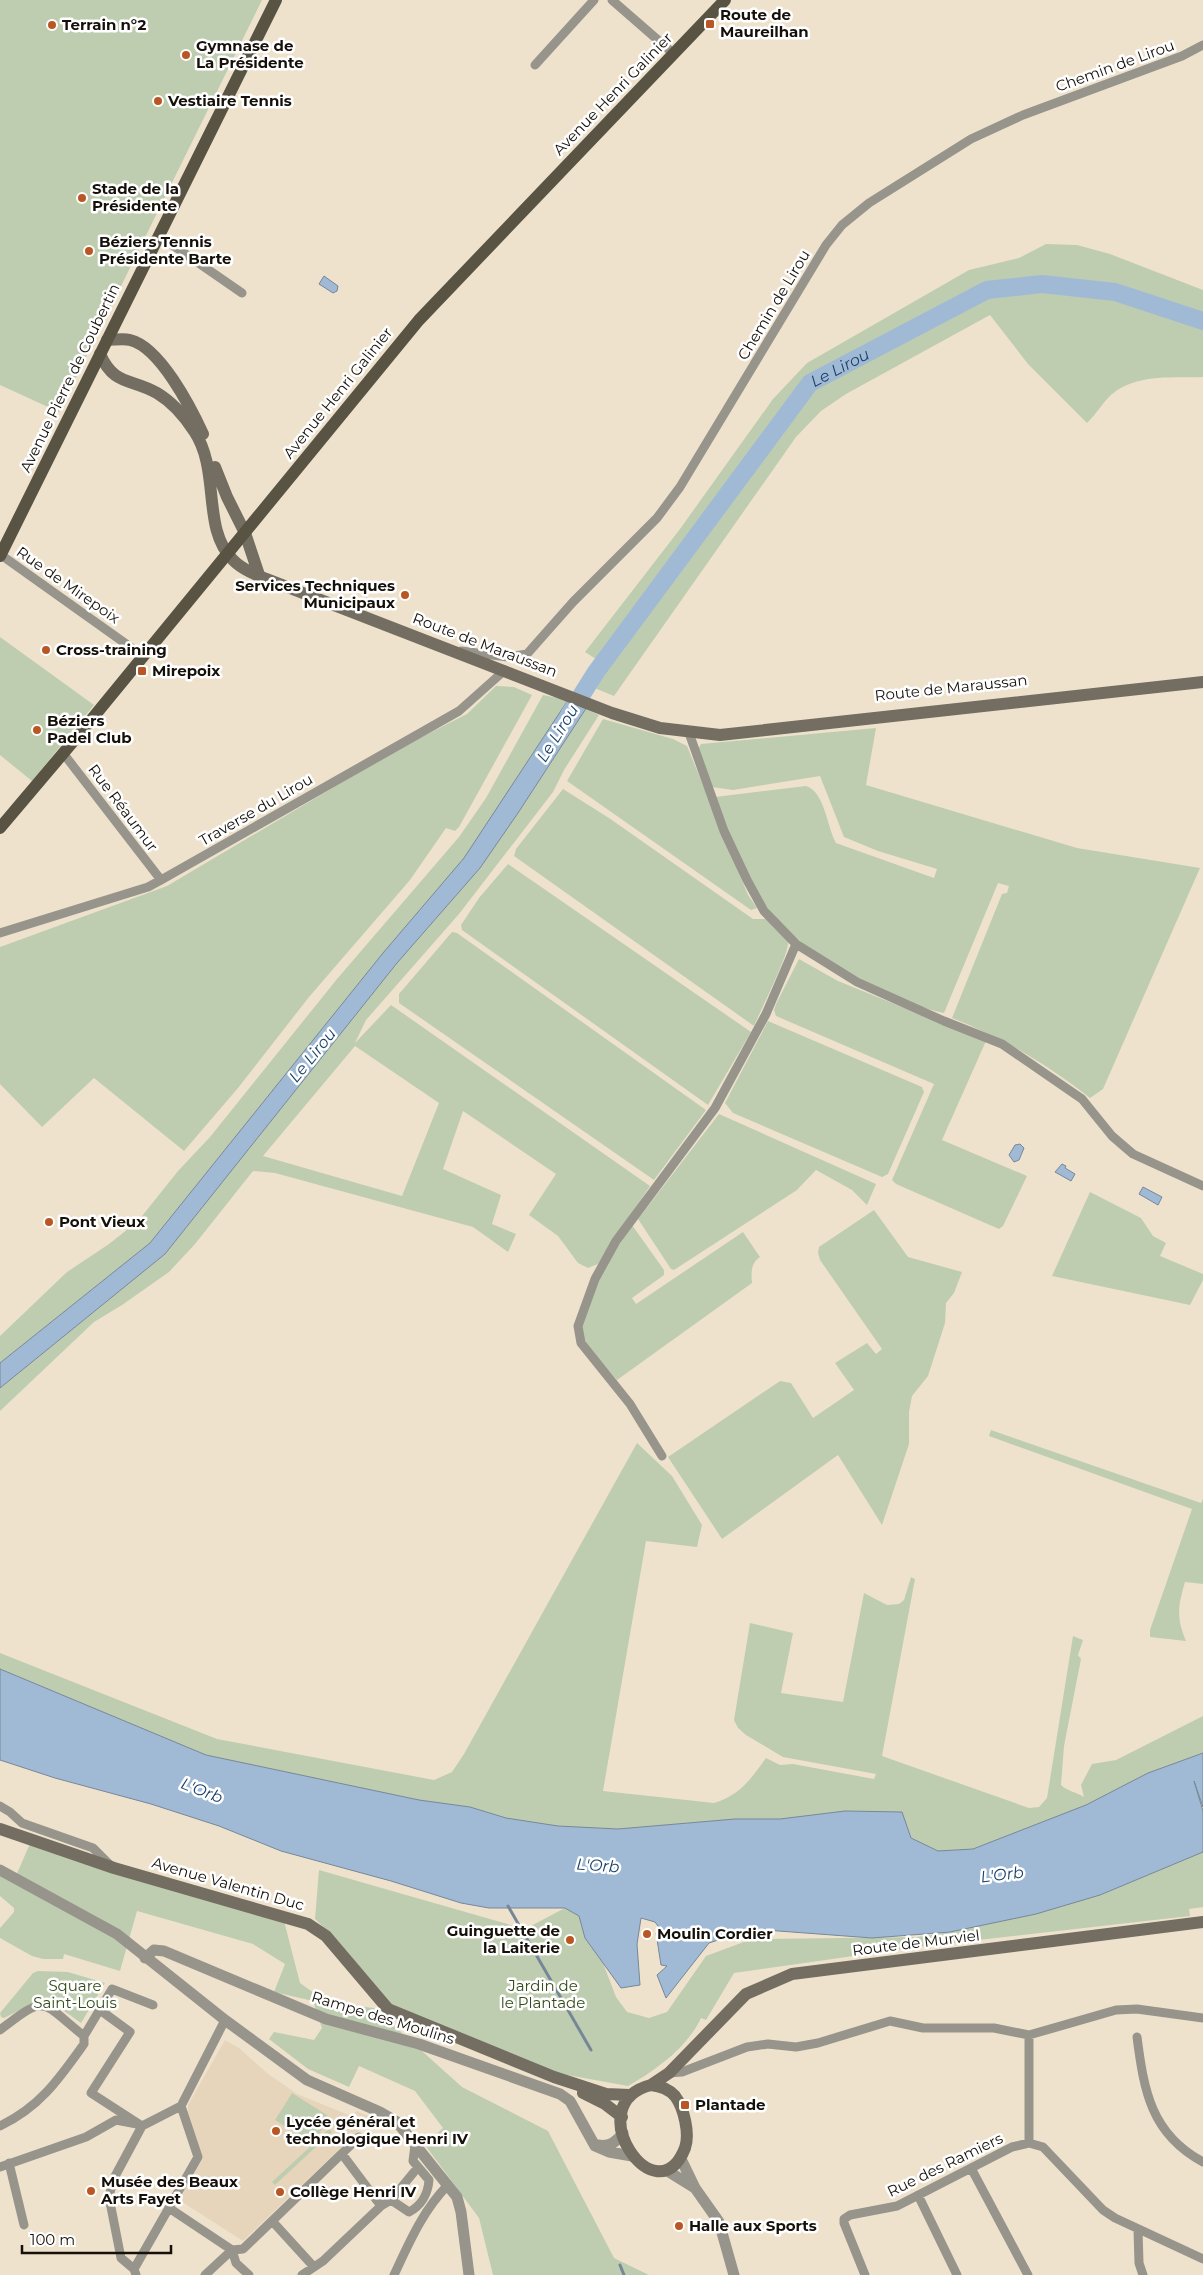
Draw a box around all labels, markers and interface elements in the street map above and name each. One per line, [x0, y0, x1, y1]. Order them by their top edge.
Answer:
place label: Route de Maureilhan [720, 5, 809, 41]
place label: Terrain n°2 [62, 15, 146, 34]
marker: Route de Maureilhan [704, 18, 716, 30]
marker: Terrain n°2 [46, 19, 58, 31]
street label: Avenue Henri Galinier [549, 28, 676, 159]
street label: Chemin de Lirou [1053, 35, 1177, 96]
place label: Gymnase de La Présidente [196, 36, 304, 72]
marker: Gymnase de La Présidente [180, 49, 192, 61]
place label: Vestiaire Tennis [167, 91, 292, 110]
marker: Vestiaire Tennis [152, 95, 164, 107]
place label: Stade de la Présidente [92, 179, 179, 215]
marker: Stade de la Présidente [76, 192, 88, 204]
place label: Béziers Tennis Présidente Barte [99, 232, 231, 268]
marker: Béziers Tennis Présidente Barte [83, 245, 95, 257]
street label: Chemin de Lirou [733, 246, 814, 363]
street label: Avenue Pierre de Coubertin [15, 280, 124, 475]
street label: Avenue Henri Galinier [279, 323, 396, 462]
water label: Le Lirou [807, 344, 873, 391]
street label: Rue de Mirepoix [13, 542, 124, 627]
place label: Services Techniques Municipaux [235, 576, 395, 612]
marker: Services Techniques Municipaux [399, 589, 411, 601]
street label: Route de Maraussan [410, 608, 560, 681]
place label: Cross-training [56, 640, 167, 659]
marker: Cross-training [40, 644, 52, 656]
place label: Mirepoix [152, 661, 220, 680]
marker: Mirepoix [136, 665, 148, 677]
street label: Route de Maraussan [874, 670, 1028, 705]
water label: Le Lirou [532, 701, 583, 765]
place label: Béziers Padel Club [47, 711, 132, 747]
marker: Béziers Padel Club [31, 724, 43, 736]
street label: Rue Réaumur [84, 760, 162, 855]
street label: Traverse du Lirou [196, 769, 316, 850]
water label: Le Lirou [285, 1024, 340, 1086]
place label: Pont Vieux [59, 1212, 145, 1231]
marker: Pont Vieux [43, 1216, 55, 1228]
water label: L'Orb [178, 1774, 226, 1807]
street label: Avenue Valentin Duc [150, 1853, 306, 1914]
water label: L'Orb [576, 1855, 620, 1876]
water label: L'Orb [979, 1862, 1025, 1887]
place label: Guinguette de la Laiterie [447, 1921, 560, 1957]
place label: Moulin Cordier [657, 1924, 773, 1943]
street label: Route de Murviel [851, 1925, 981, 1960]
marker: Moulin Cordier [641, 1928, 653, 1940]
marker: Guinguette de la Laiterie [564, 1934, 576, 1946]
park label: Square Saint-Louis [33, 1976, 117, 2012]
park label: Jardin de le Plantade [501, 1976, 585, 2012]
street label: Rampe des Moulins [309, 1987, 457, 2048]
place label: Plantade [695, 2095, 766, 2114]
marker: Plantade [679, 2099, 691, 2111]
place label: Lycée général et technologique Henri IV [286, 2112, 469, 2148]
marker: Lycée général et technologique Henri IV [270, 2125, 282, 2137]
street label: Rue des Ramiers [884, 2128, 1006, 2201]
place label: Musée des Beaux Arts Fayet [100, 2172, 238, 2208]
place label: Collège Henri IV [290, 2182, 417, 2201]
marker: Musée des Beaux Arts Fayet [85, 2185, 97, 2197]
marker: Collège Henri IV [274, 2186, 286, 2198]
place label: Halle aux Sports [689, 2216, 817, 2235]
marker: Halle aux Sports [673, 2220, 685, 2232]
scale bar [22, 2222, 171, 2254]
text: 100 m [30, 2230, 75, 2249]

